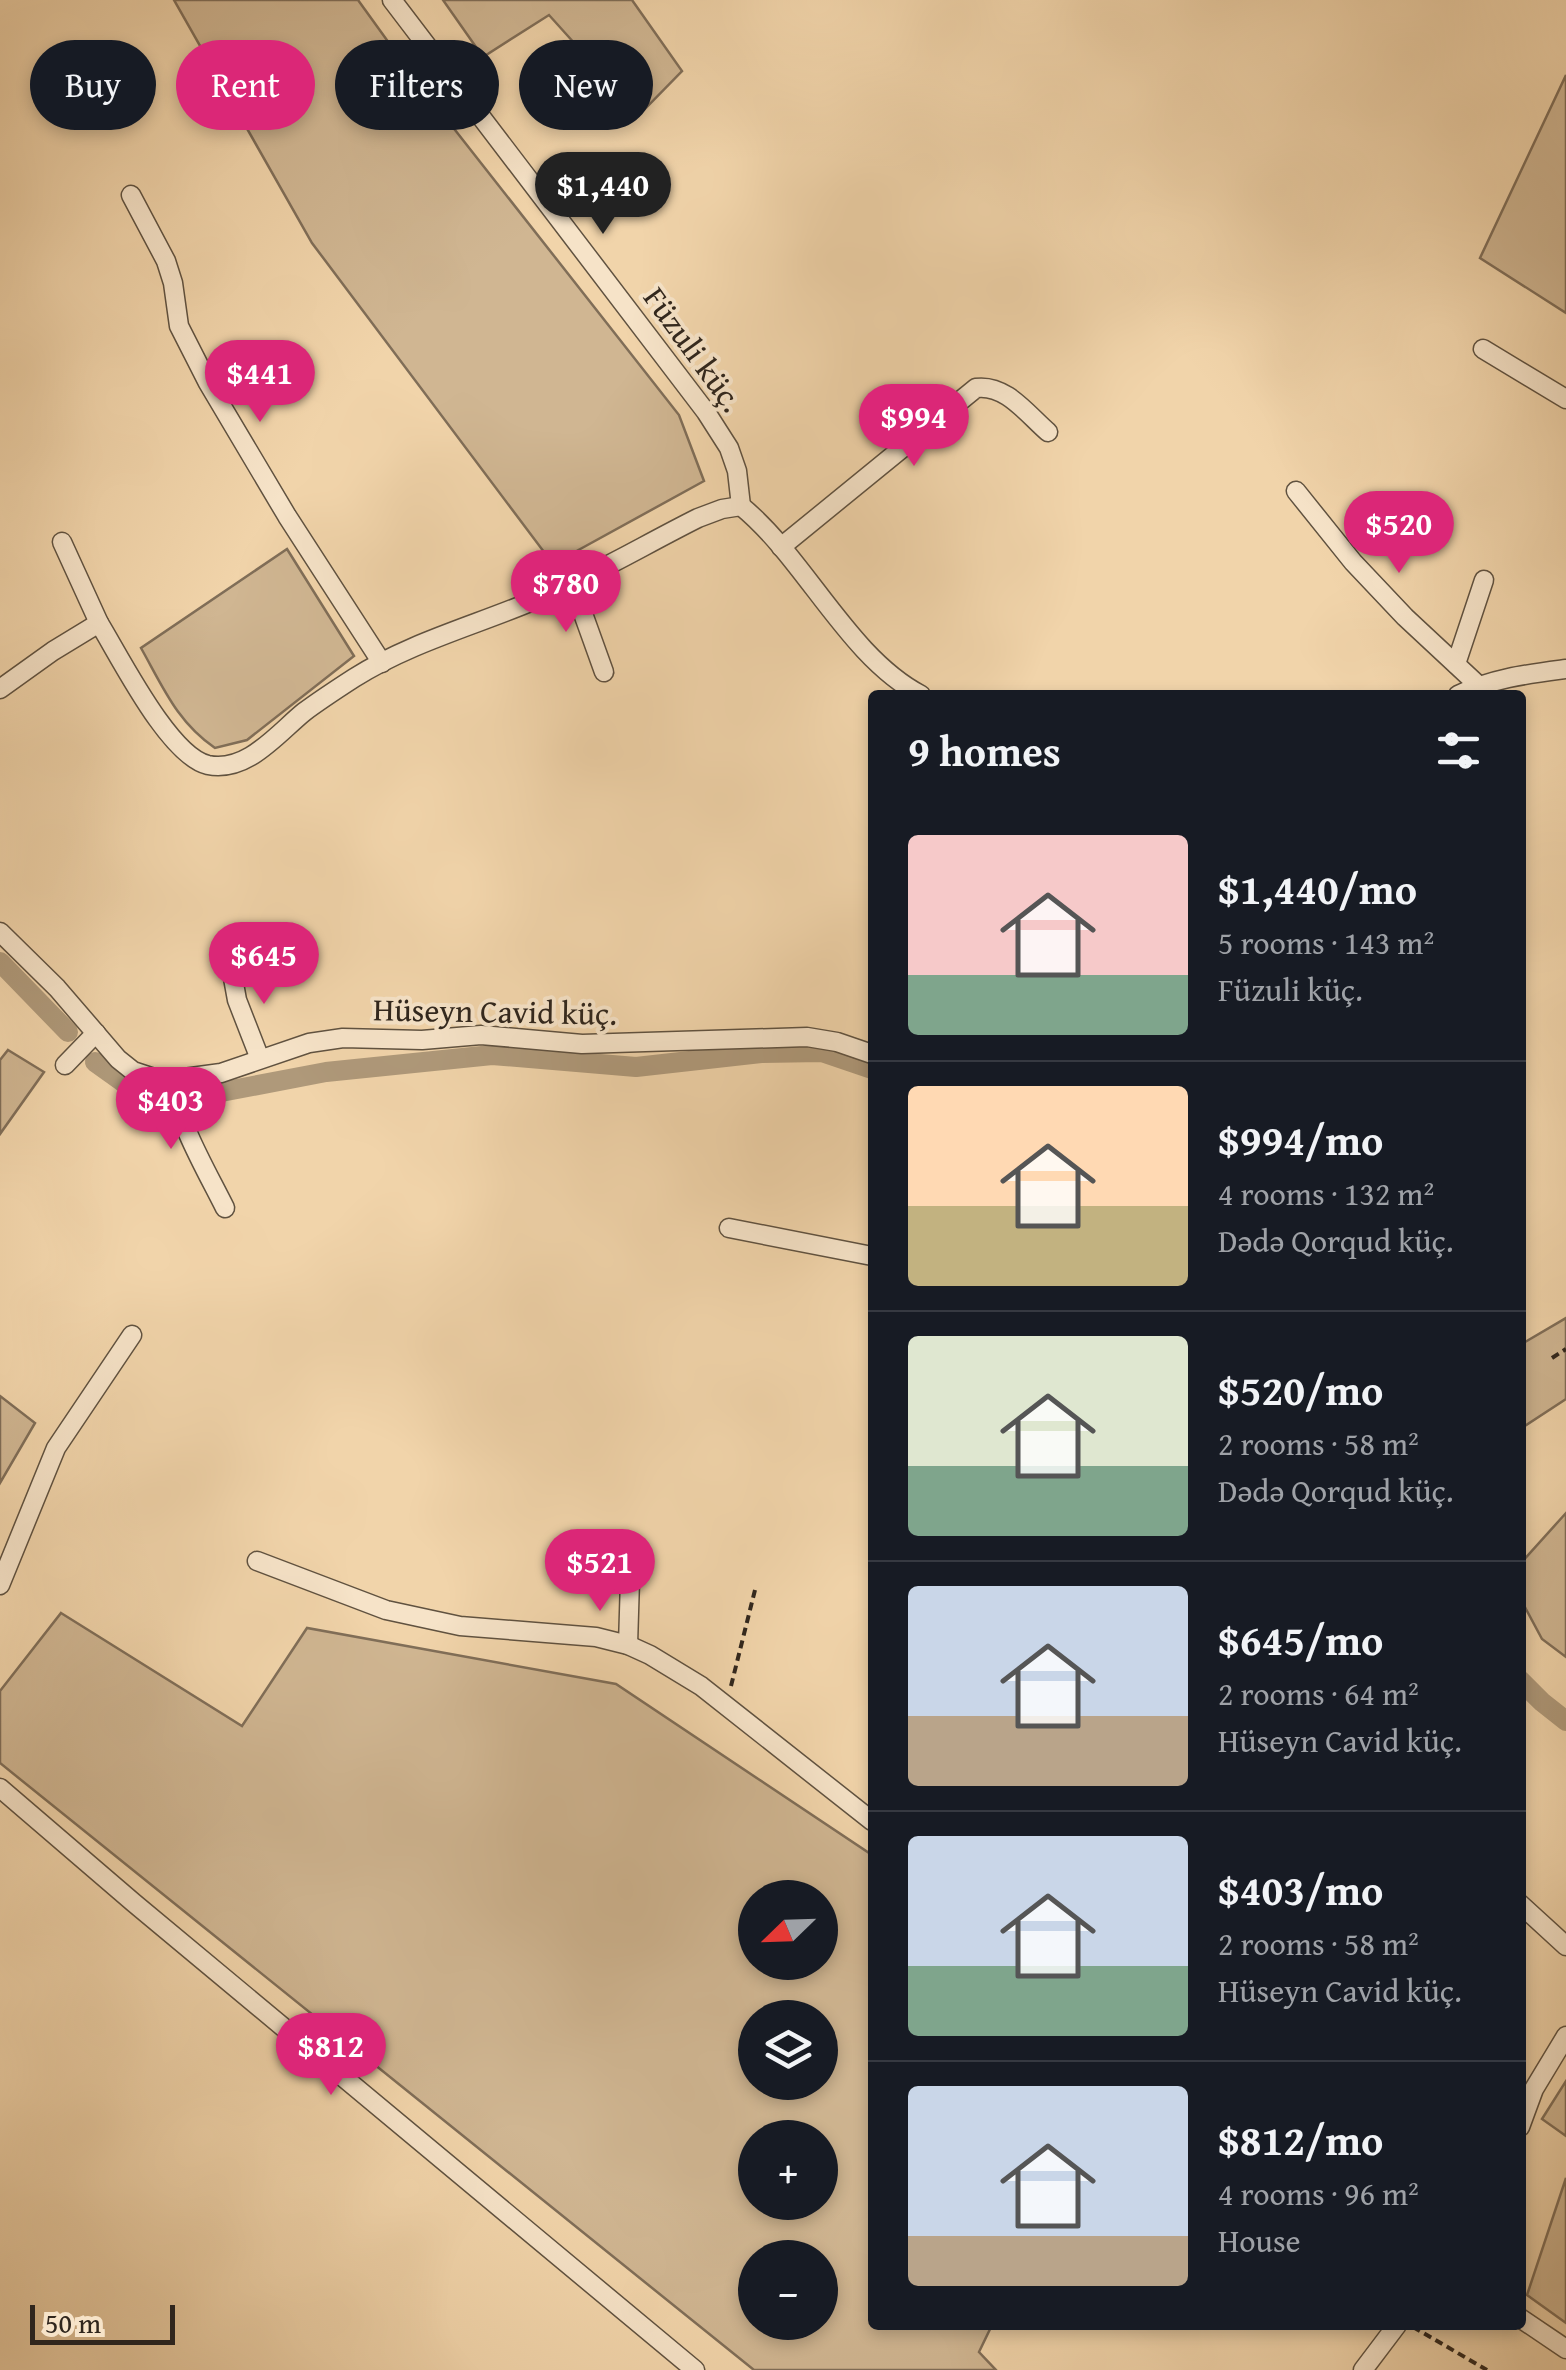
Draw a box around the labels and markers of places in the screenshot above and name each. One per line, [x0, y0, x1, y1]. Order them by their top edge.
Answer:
pin: $1,440 [522, 152, 684, 237]
pin: $441 [201, 340, 319, 425]
pin: $994 [855, 384, 973, 469]
pin: $520 [1340, 491, 1458, 576]
pin: $780 [507, 550, 625, 635]
pin: $645 [205, 922, 323, 1007]
pin: $403 [112, 1067, 230, 1152]
pin: $521 [541, 1529, 659, 1614]
pin: $812 [272, 2013, 390, 2098]

